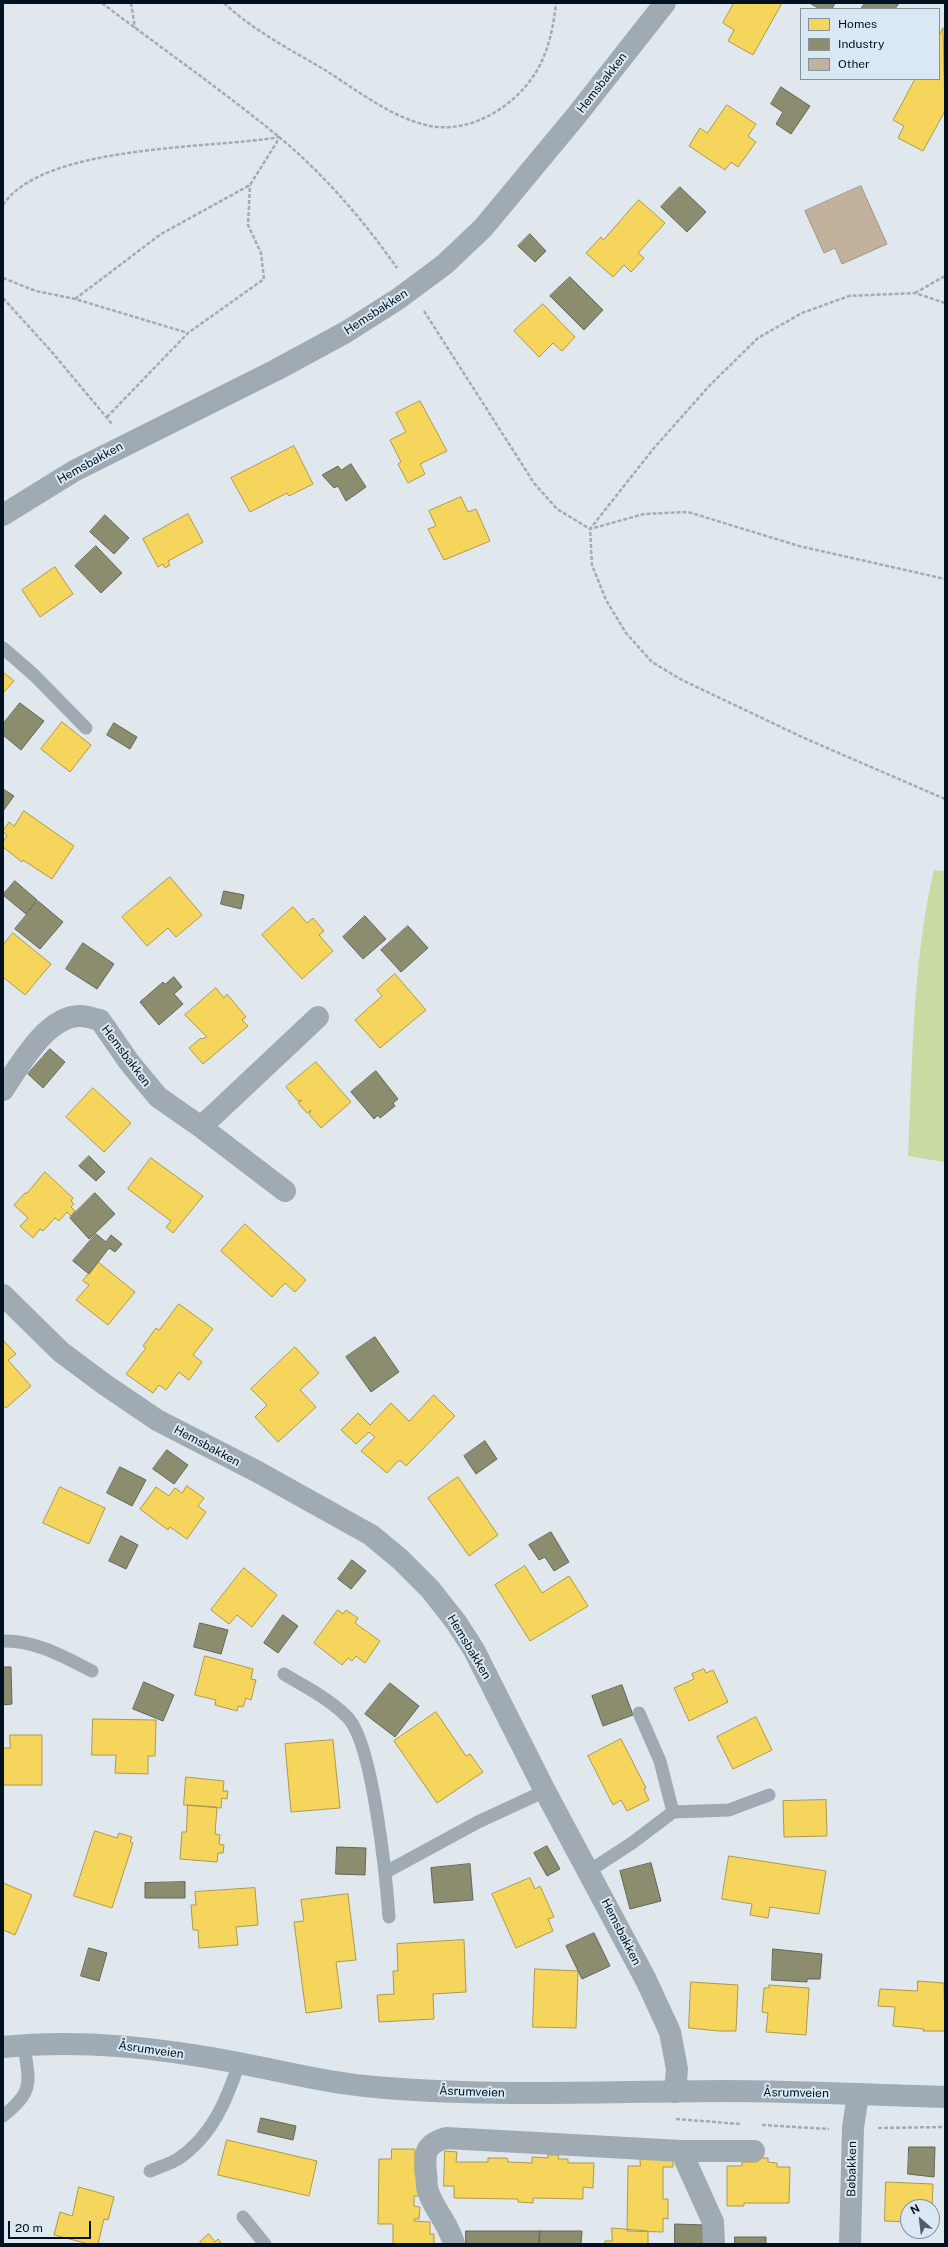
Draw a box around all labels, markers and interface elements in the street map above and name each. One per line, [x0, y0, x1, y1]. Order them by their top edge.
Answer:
legend [800, 8, 940, 80]
text: Homes [838, 17, 877, 31]
text: Industry [838, 37, 884, 51]
street label: Hemsbakken [574, 50, 630, 116]
text: Other [838, 57, 870, 71]
street label: Hemsbakken [341, 286, 411, 338]
street label: Hemsbakken [55, 439, 125, 487]
street label: Hemsbakken [98, 1023, 154, 1089]
street label: Hemsbakken [171, 1423, 243, 1469]
street label: Hemsbakken [444, 1612, 494, 1682]
street label: Hemsbakken [598, 1896, 644, 1968]
street label: Åsrumveien [117, 2038, 185, 2062]
street label: Åsrumveien [439, 2084, 505, 2100]
street label: Åsrumveien [763, 2085, 829, 2101]
street label: Bøbakken [844, 2141, 860, 2197]
north arrow [900, 2199, 940, 2239]
text: N [908, 2202, 921, 2217]
scale bar [10, 2213, 93, 2239]
text: 20 m [15, 2221, 43, 2235]

